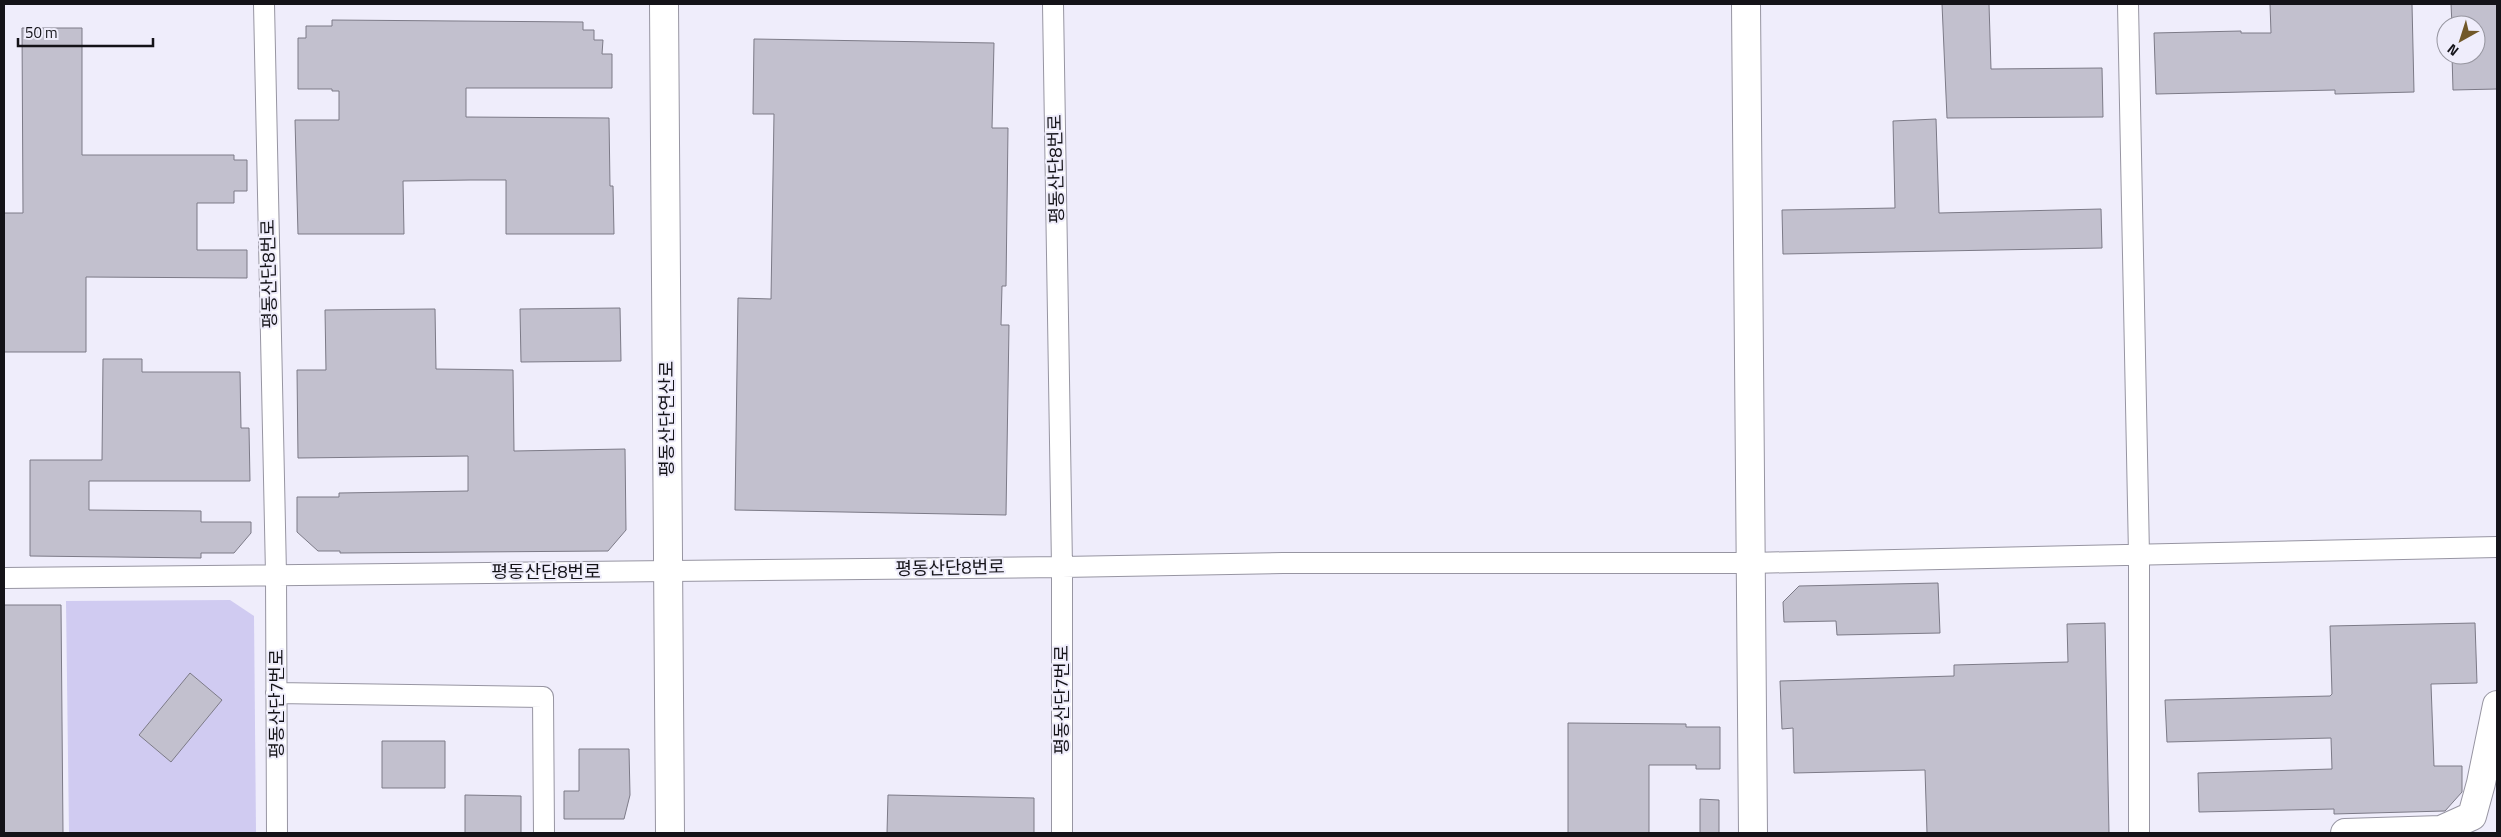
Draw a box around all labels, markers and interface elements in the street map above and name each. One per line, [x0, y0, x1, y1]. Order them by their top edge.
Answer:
scale bar [18, 15, 152, 47]
north arrow [2436, 15, 2486, 65]
text: 50 m [25, 21, 58, 44]
text: N [2442, 39, 2463, 62]
street label: 평동산단8번로 [1041, 114, 1070, 224]
street label: 평동산단8번로 [254, 219, 283, 329]
street label: 평동산단연산로 [653, 361, 680, 477]
street label: 평동산단8번로 [895, 553, 1005, 582]
street label: 평동산단8번로 [491, 558, 601, 585]
street label: 평동산단7번로 [1048, 645, 1075, 755]
street label: 평동산단7번로 [263, 649, 290, 759]

